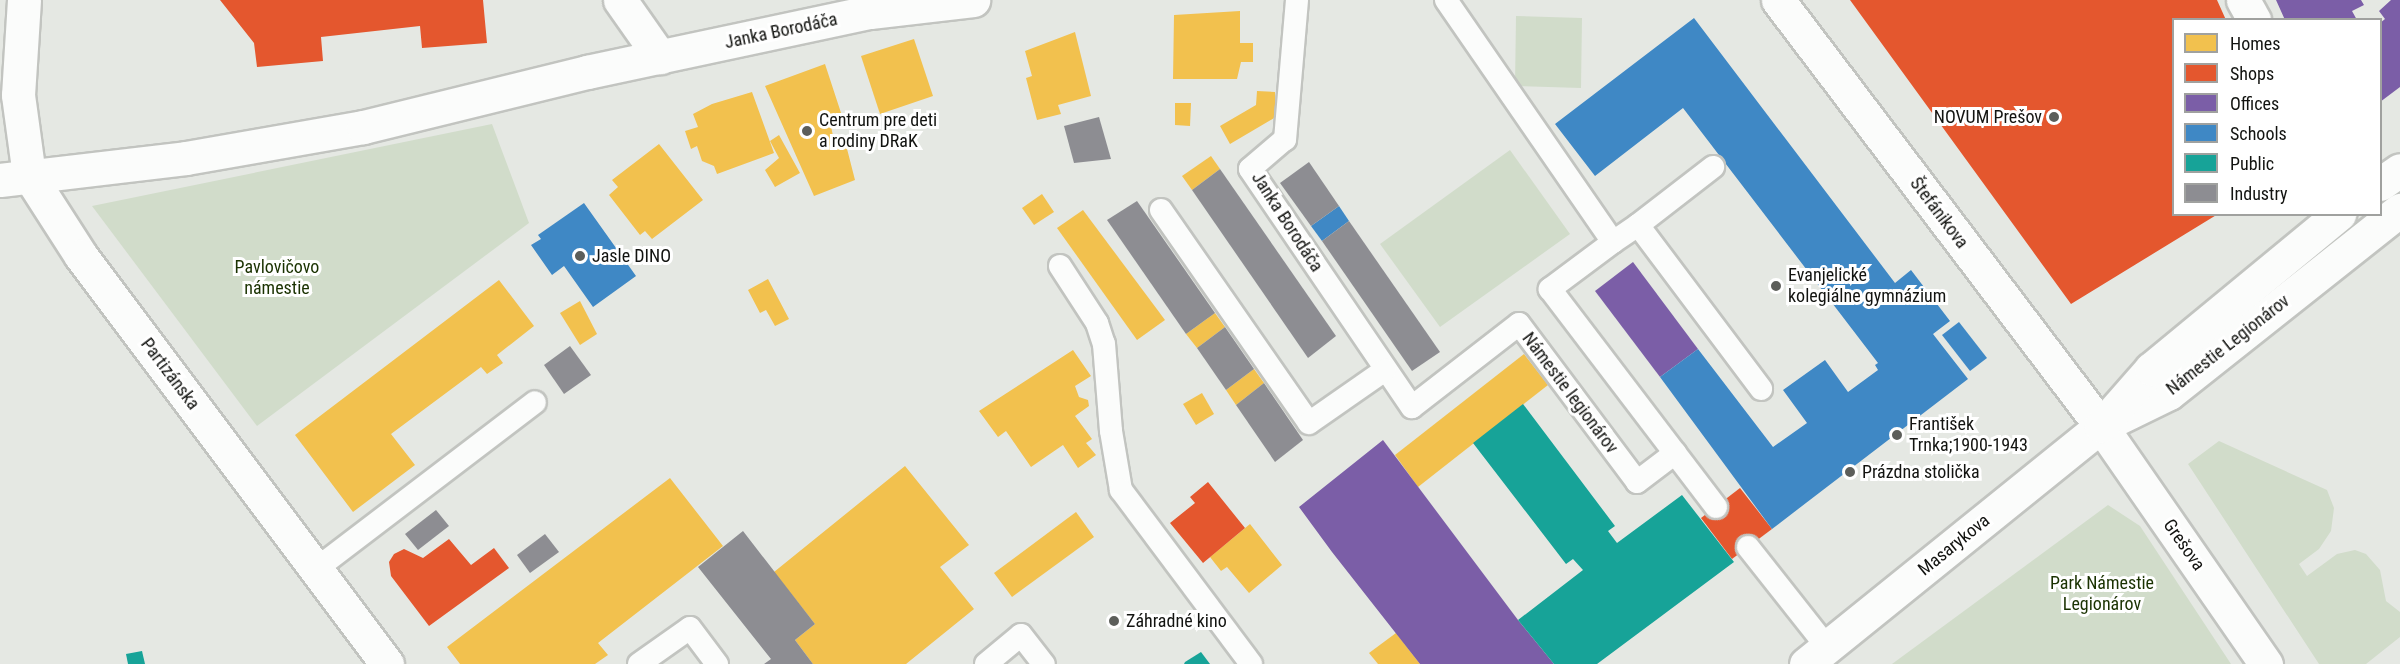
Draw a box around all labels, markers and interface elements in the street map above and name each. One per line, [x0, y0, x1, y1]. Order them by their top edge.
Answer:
street label: Janka Borodáča [723, 9, 839, 53]
legend [2172, 18, 2382, 216]
text: Homes [2230, 33, 2280, 54]
text: Shops [2230, 63, 2274, 84]
text: Offices [2230, 93, 2279, 114]
place label: NOVUM Prešov [1934, 106, 2042, 128]
place label: Centrum pre deti a rodiny DRaK [819, 110, 937, 152]
marker: NOVUM Prešov [2047, 110, 2061, 124]
text: Schools [2230, 123, 2287, 144]
marker: Centrum pre deti a rodiny DRaK [800, 124, 814, 138]
text: Public [2230, 153, 2274, 174]
street label: Janka Borodáča [1247, 168, 1327, 276]
street label: Štefánikova [1905, 173, 1973, 253]
text: Industry [2230, 183, 2288, 204]
place label: Jasle DINO [592, 245, 671, 267]
marker: Jasle DINO [573, 249, 587, 263]
park label: Pavlovičovo námestie [235, 257, 319, 300]
place label: Evanjelické kolegiálne gymnázium [1788, 265, 1946, 308]
marker: Evanjelické kolegiálne gymnázium [1769, 279, 1783, 293]
street label: Námestie Legionárov [2162, 290, 2294, 400]
street label: Námestie legionárov [1517, 328, 1623, 458]
street label: Partizánska [136, 334, 204, 414]
place label: František Trnka;1900-1943 [1909, 414, 2028, 456]
marker: František Trnka;1900-1943 [1890, 428, 1904, 442]
place label: Prázdna stolička [1862, 461, 1980, 483]
marker: Prázdna stolička [1843, 465, 1857, 479]
street label: Masarykova [1914, 510, 1994, 580]
street label: Grešova [2159, 515, 2209, 575]
park label: Park Námestie Legionárov [2050, 573, 2154, 616]
place label: Záhradné kino [1126, 610, 1227, 632]
marker: Záhradné kino [1107, 614, 1121, 628]

